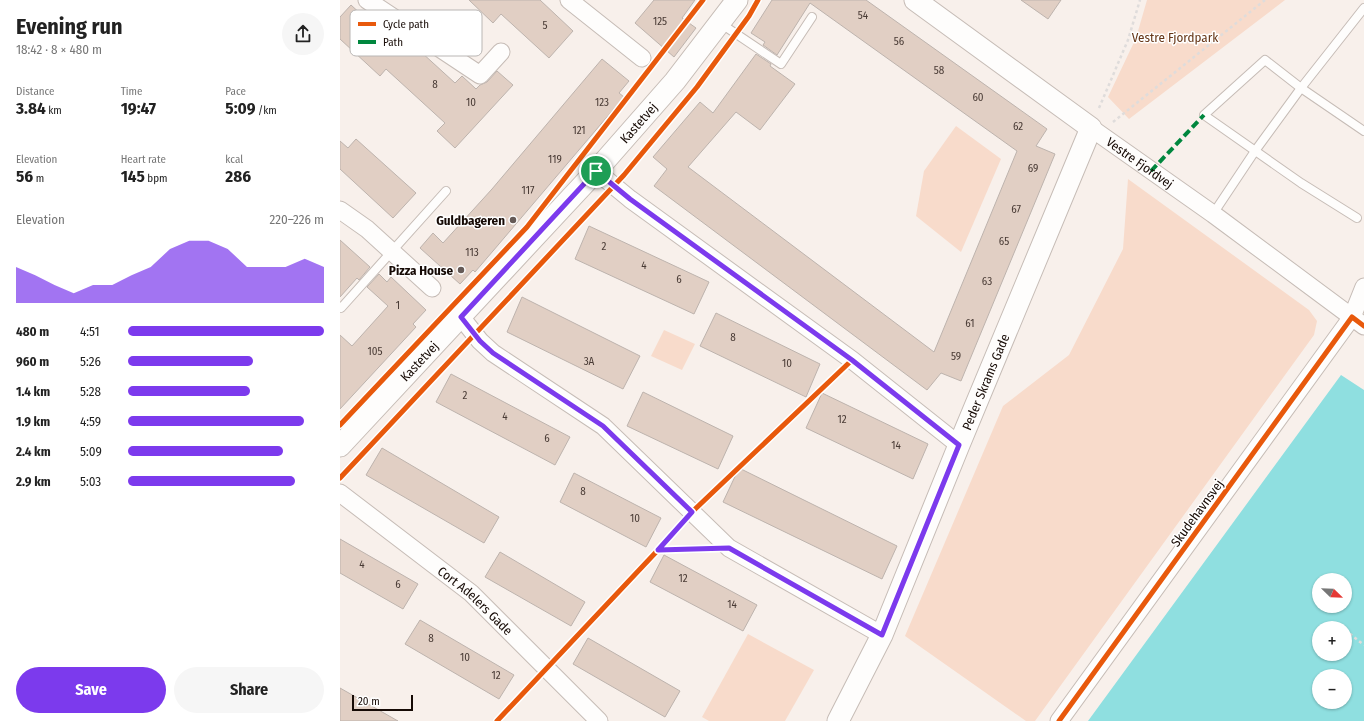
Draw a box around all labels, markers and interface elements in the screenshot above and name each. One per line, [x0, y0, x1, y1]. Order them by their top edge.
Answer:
house number: 54 [858, 9, 869, 22]
legend [350, 10, 482, 56]
text: Evening run [16, 13, 123, 40]
button: share [282, 13, 324, 55]
house number: 125 [653, 15, 667, 28]
text: Cycle path [383, 18, 429, 31]
house number: 5 [542, 19, 548, 32]
park label: Vestre Fjordpark [1132, 30, 1219, 45]
house number: 56 [894, 35, 905, 48]
text: Path [383, 36, 403, 49]
text: 18:42 · 8 × 480 m [16, 42, 102, 57]
house number: 58 [934, 64, 945, 77]
house number: 8 [432, 78, 438, 91]
text: Distance [16, 85, 55, 98]
text: Time [121, 85, 142, 98]
text: Pace [225, 85, 246, 98]
house number: 60 [972, 91, 984, 104]
house number: 10 [466, 96, 476, 109]
house number: 123 [595, 96, 609, 109]
text: 3.84 [16, 98, 46, 119]
text: 19:47 [121, 98, 156, 119]
text: 5:09 [225, 98, 256, 119]
street label: Kastetvej [617, 99, 660, 146]
text: km [46, 104, 62, 117]
text: /km [256, 104, 277, 117]
house number: 62 [1013, 120, 1023, 133]
house number: 121 [572, 124, 586, 137]
street label: Vestre Fjordvej [1104, 134, 1176, 191]
text: Elevation [16, 153, 57, 166]
text: Heart rate [121, 153, 166, 166]
text: kcal [225, 153, 243, 166]
house number: 119 [548, 153, 562, 166]
pin [579, 154, 613, 188]
icon: arrive [585, 160, 607, 182]
house number: 69 [1028, 162, 1038, 175]
text: 56 [16, 166, 33, 187]
text: 145 [121, 166, 145, 187]
text: 286 [225, 166, 251, 187]
text: m [33, 172, 44, 185]
text: bpm [145, 172, 168, 185]
house number: 117 [522, 184, 535, 197]
house number: 67 [1011, 203, 1021, 216]
text: Elevation [16, 212, 65, 227]
text: 220–226 m [269, 212, 324, 227]
place label: Guldbageren [436, 213, 505, 228]
marker: Guldbageren [508, 215, 518, 225]
house number: 65 [999, 235, 1009, 248]
house number: 2 [602, 240, 607, 253]
house number: 113 [465, 246, 479, 259]
house number: 4 [641, 259, 647, 272]
place label: Pizza House [389, 263, 453, 278]
marker: Pizza House [456, 265, 466, 275]
house number: 6 [676, 273, 682, 286]
house number: 63 [982, 275, 992, 288]
house number: 1 [396, 299, 400, 312]
house number: 61 [965, 317, 975, 330]
text: 480 m [16, 324, 49, 339]
text: 4:51 [80, 324, 100, 339]
house number: 8 [730, 331, 736, 344]
street label: Peder Skrams Gade [959, 332, 1012, 432]
street label: Kastetvej [397, 338, 441, 384]
house number: 105 [367, 345, 383, 358]
house number: 59 [951, 350, 961, 363]
text: 960 m [16, 354, 49, 369]
text: 5:26 [80, 354, 101, 369]
house number: 3A [584, 355, 595, 368]
house number: 10 [782, 357, 792, 370]
text: 1.4 km [16, 384, 50, 399]
text: 5:28 [80, 384, 101, 399]
house number: 2 [463, 389, 468, 402]
house number: 4 [502, 410, 508, 423]
house number: 12 [837, 413, 847, 426]
text: 1.9 km [16, 414, 50, 429]
text: 4:59 [80, 414, 101, 429]
house number: 6 [544, 432, 550, 445]
house number: 14 [891, 439, 901, 452]
text: 2.4 km [16, 444, 51, 459]
text: 5:09 [80, 444, 102, 459]
text: 2.9 km [16, 474, 51, 489]
text: 5:03 [80, 474, 101, 489]
street label: Skudehavnsvej [1168, 477, 1226, 549]
house number: 8 [580, 485, 586, 498]
house number: 10 [630, 512, 640, 525]
house number: 4 [359, 558, 365, 571]
street label: Cort Adelers Gade [435, 563, 516, 638]
house number: 12 [678, 572, 688, 585]
north arrow [1312, 573, 1352, 613]
map controls [1312, 573, 1352, 709]
house number: 6 [395, 578, 401, 591]
house number: 14 [727, 598, 737, 611]
button: + [1312, 621, 1352, 661]
house number: 8 [428, 632, 434, 645]
house number: 10 [460, 651, 470, 664]
button: Save [16, 667, 166, 713]
button: Share [174, 667, 324, 713]
house number: 12 [491, 669, 501, 682]
button: − [1312, 669, 1352, 709]
scale bar [352, 693, 413, 712]
text: 20 m [358, 695, 380, 708]

